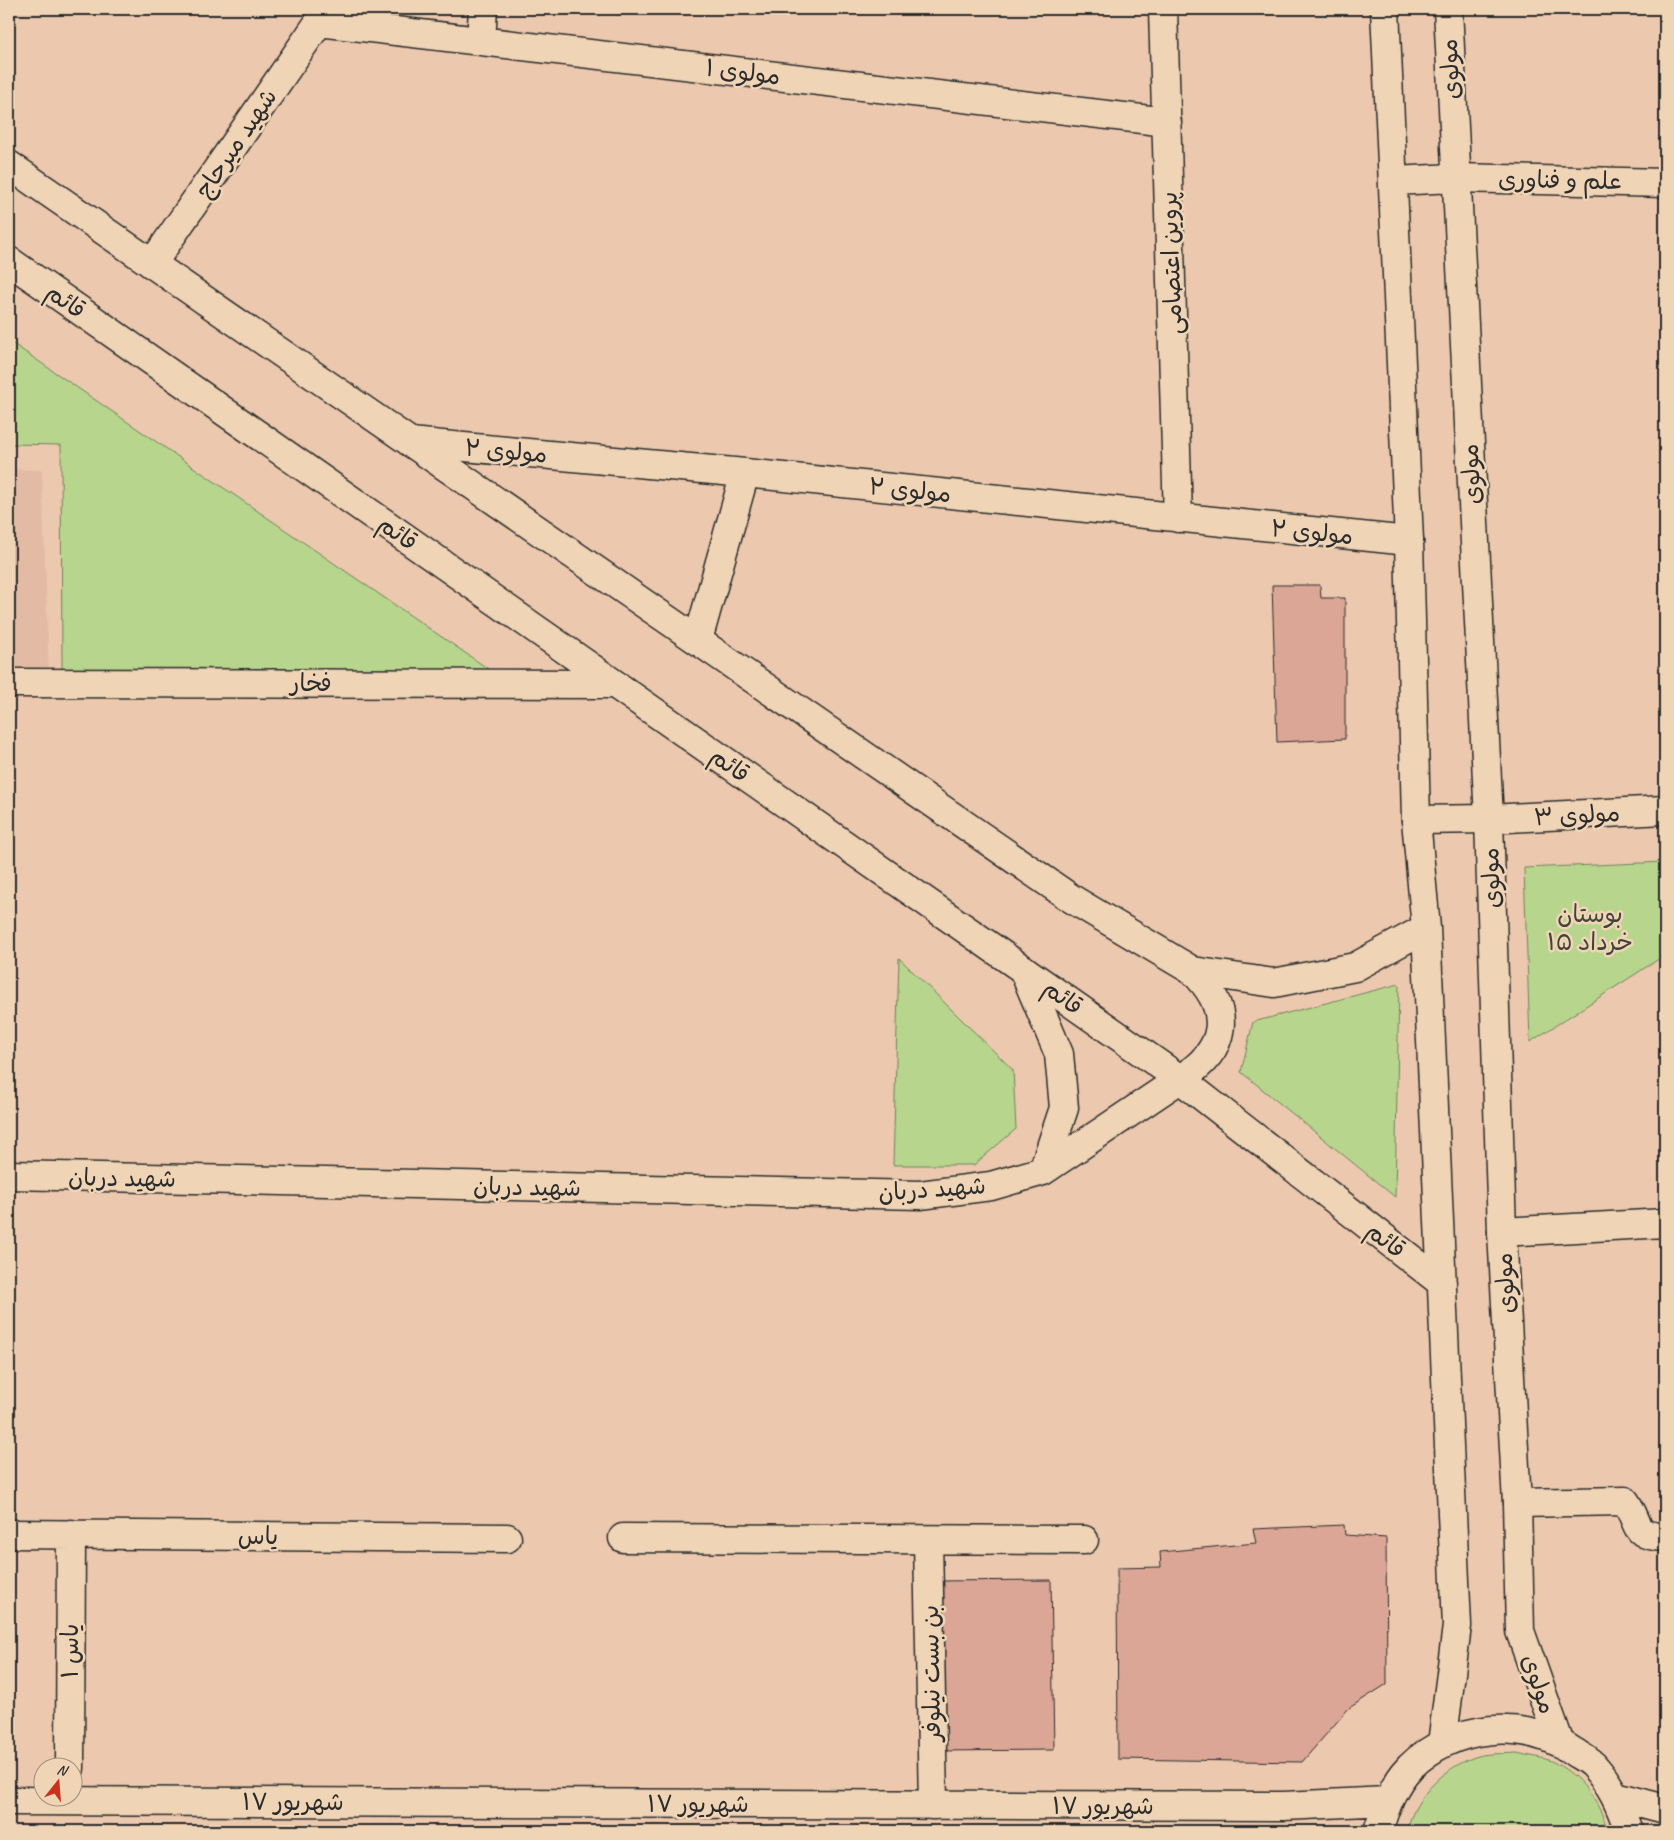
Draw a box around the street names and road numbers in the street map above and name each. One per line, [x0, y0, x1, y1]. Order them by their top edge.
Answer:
street label: مولوی [1433, 38, 1467, 100]
street label: مولوی ۱ [704, 53, 782, 91]
street label: شهید میرحاج [189, 83, 284, 204]
street label: علم و فناوری [1498, 164, 1622, 199]
street label: پروین اعتصامی [1154, 191, 1188, 335]
street label: قائم [39, 277, 92, 328]
street label: مولوی ۲ [463, 432, 549, 470]
street label: مولوی [1454, 443, 1488, 505]
street label: مولوی ۲ [867, 471, 953, 509]
street label: قائم [371, 509, 424, 560]
street label: مولوی ۲ [1269, 513, 1355, 551]
street label: فخار [288, 668, 332, 698]
street label: قائم [703, 741, 756, 792]
street label: مولوی ۳ [1533, 798, 1621, 832]
street label: مولوی [1475, 847, 1507, 909]
street label: قائم [1036, 973, 1089, 1024]
street label: شهید دربان [68, 1162, 176, 1194]
street label: شهید دربان [877, 1170, 987, 1208]
street label: شهید دربان [473, 1171, 581, 1203]
street label: قائم [1358, 1215, 1412, 1267]
street label: مولوی [1488, 1252, 1522, 1314]
street label: یاس [238, 1521, 278, 1551]
street label: بن بست نیلوفر [915, 1605, 948, 1743]
street label: یاس ۱ [55, 1623, 85, 1679]
street label: مولوی [1515, 1650, 1563, 1718]
street label: ۱۷ شهریور [242, 1787, 344, 1817]
street label: ۱۷ شهریور [647, 1789, 749, 1819]
street label: ۱۷ شهریور [1052, 1791, 1154, 1821]

